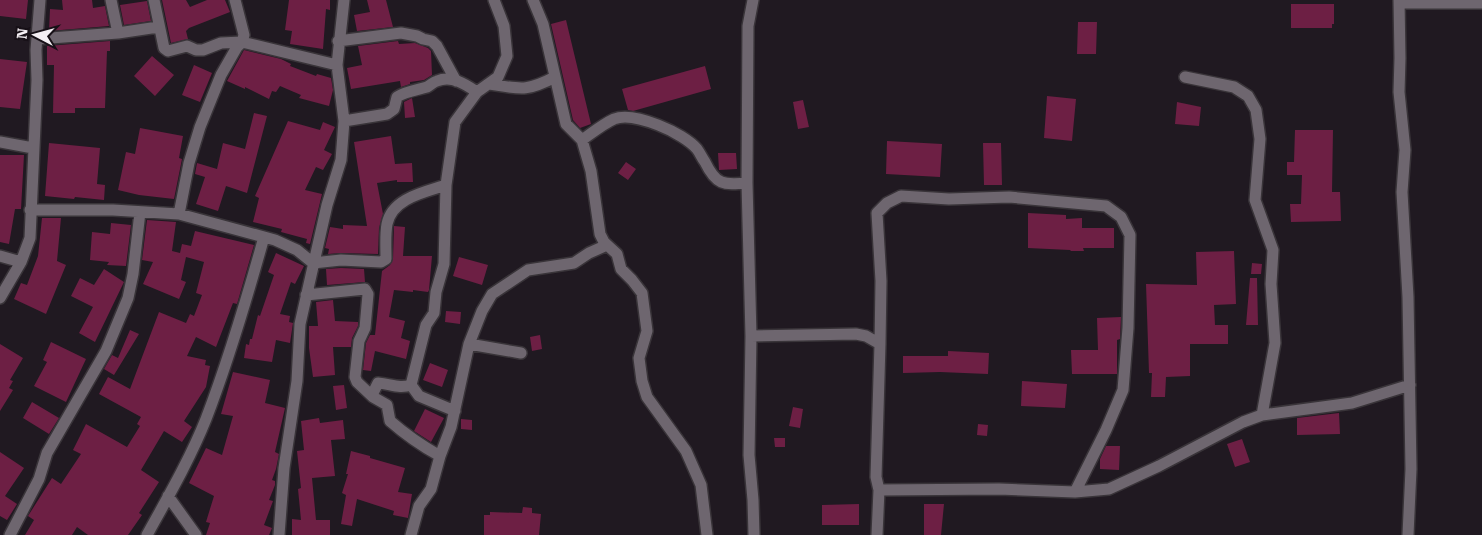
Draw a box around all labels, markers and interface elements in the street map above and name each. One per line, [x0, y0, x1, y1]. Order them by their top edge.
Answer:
north arrow [10, 10, 60, 60]
text: N [14, 27, 31, 40]

